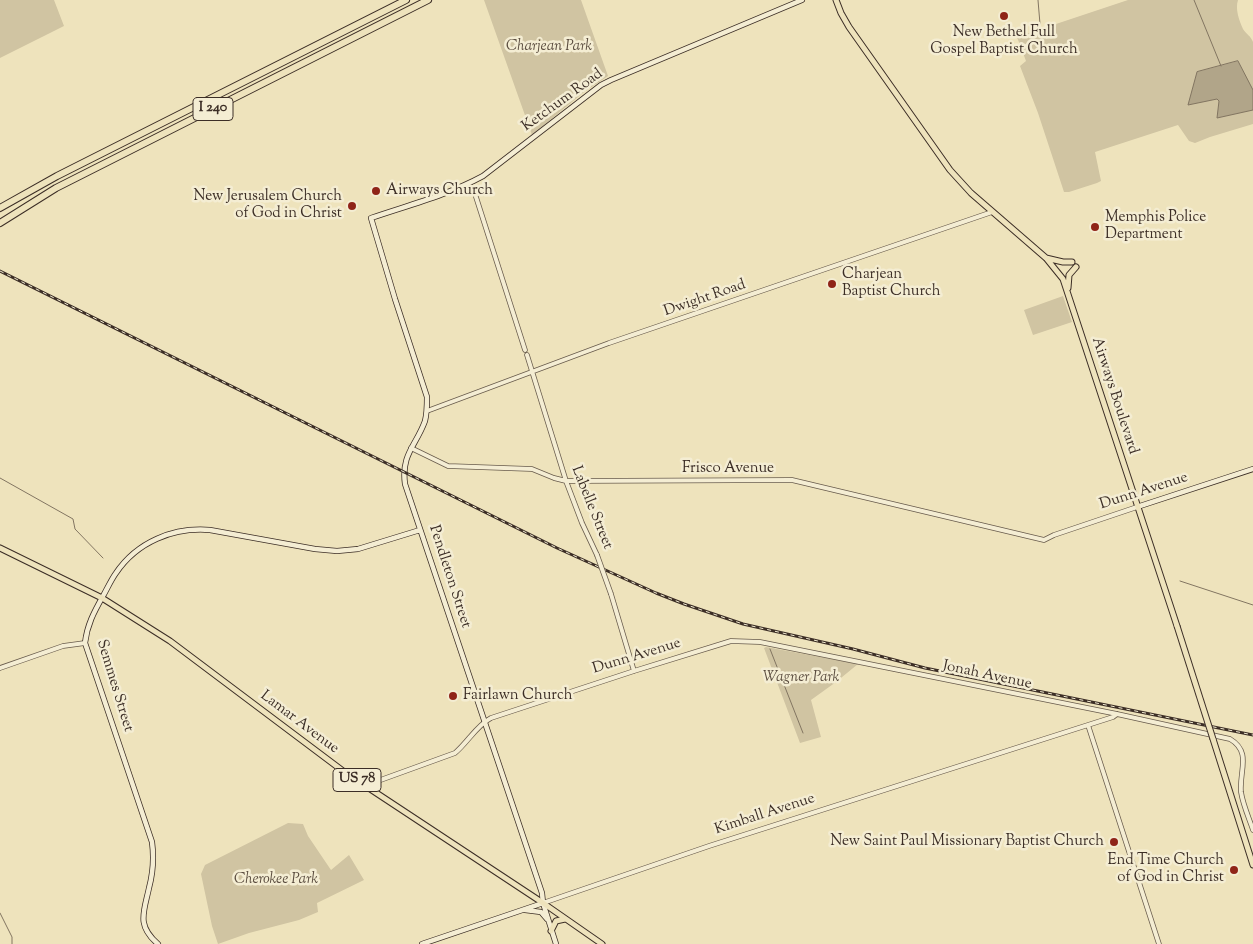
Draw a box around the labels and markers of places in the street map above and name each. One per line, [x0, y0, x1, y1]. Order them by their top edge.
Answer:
marker: New Bethel Full Gospel Baptist Church [998, 10, 1010, 22]
place label: New Bethel Full Gospel Baptist Church [930, 24, 1078, 59]
place label: Airways Church [386, 182, 493, 200]
marker: Airways Church [370, 185, 382, 197]
place label: New Jerusalem Church of God in Christ [193, 188, 342, 223]
marker: New Jerusalem Church of God in Christ [346, 200, 358, 212]
place label: Memphis Police Department [1105, 209, 1206, 244]
marker: Memphis Police Department [1089, 221, 1101, 233]
place label: Charjean Baptist Church [842, 266, 941, 301]
marker: Charjean Baptist Church [826, 278, 838, 290]
place label: Fairlawn Church [463, 687, 572, 705]
marker: Fairlawn Church [447, 690, 459, 702]
place label: New Saint Paul Missionary Baptist Church [830, 833, 1104, 851]
marker: New Saint Paul Missionary Baptist Church [1108, 836, 1120, 848]
place label: End Time Church of God in Christ [1108, 852, 1224, 887]
marker: End Time Church of God in Christ [1228, 864, 1240, 876]

